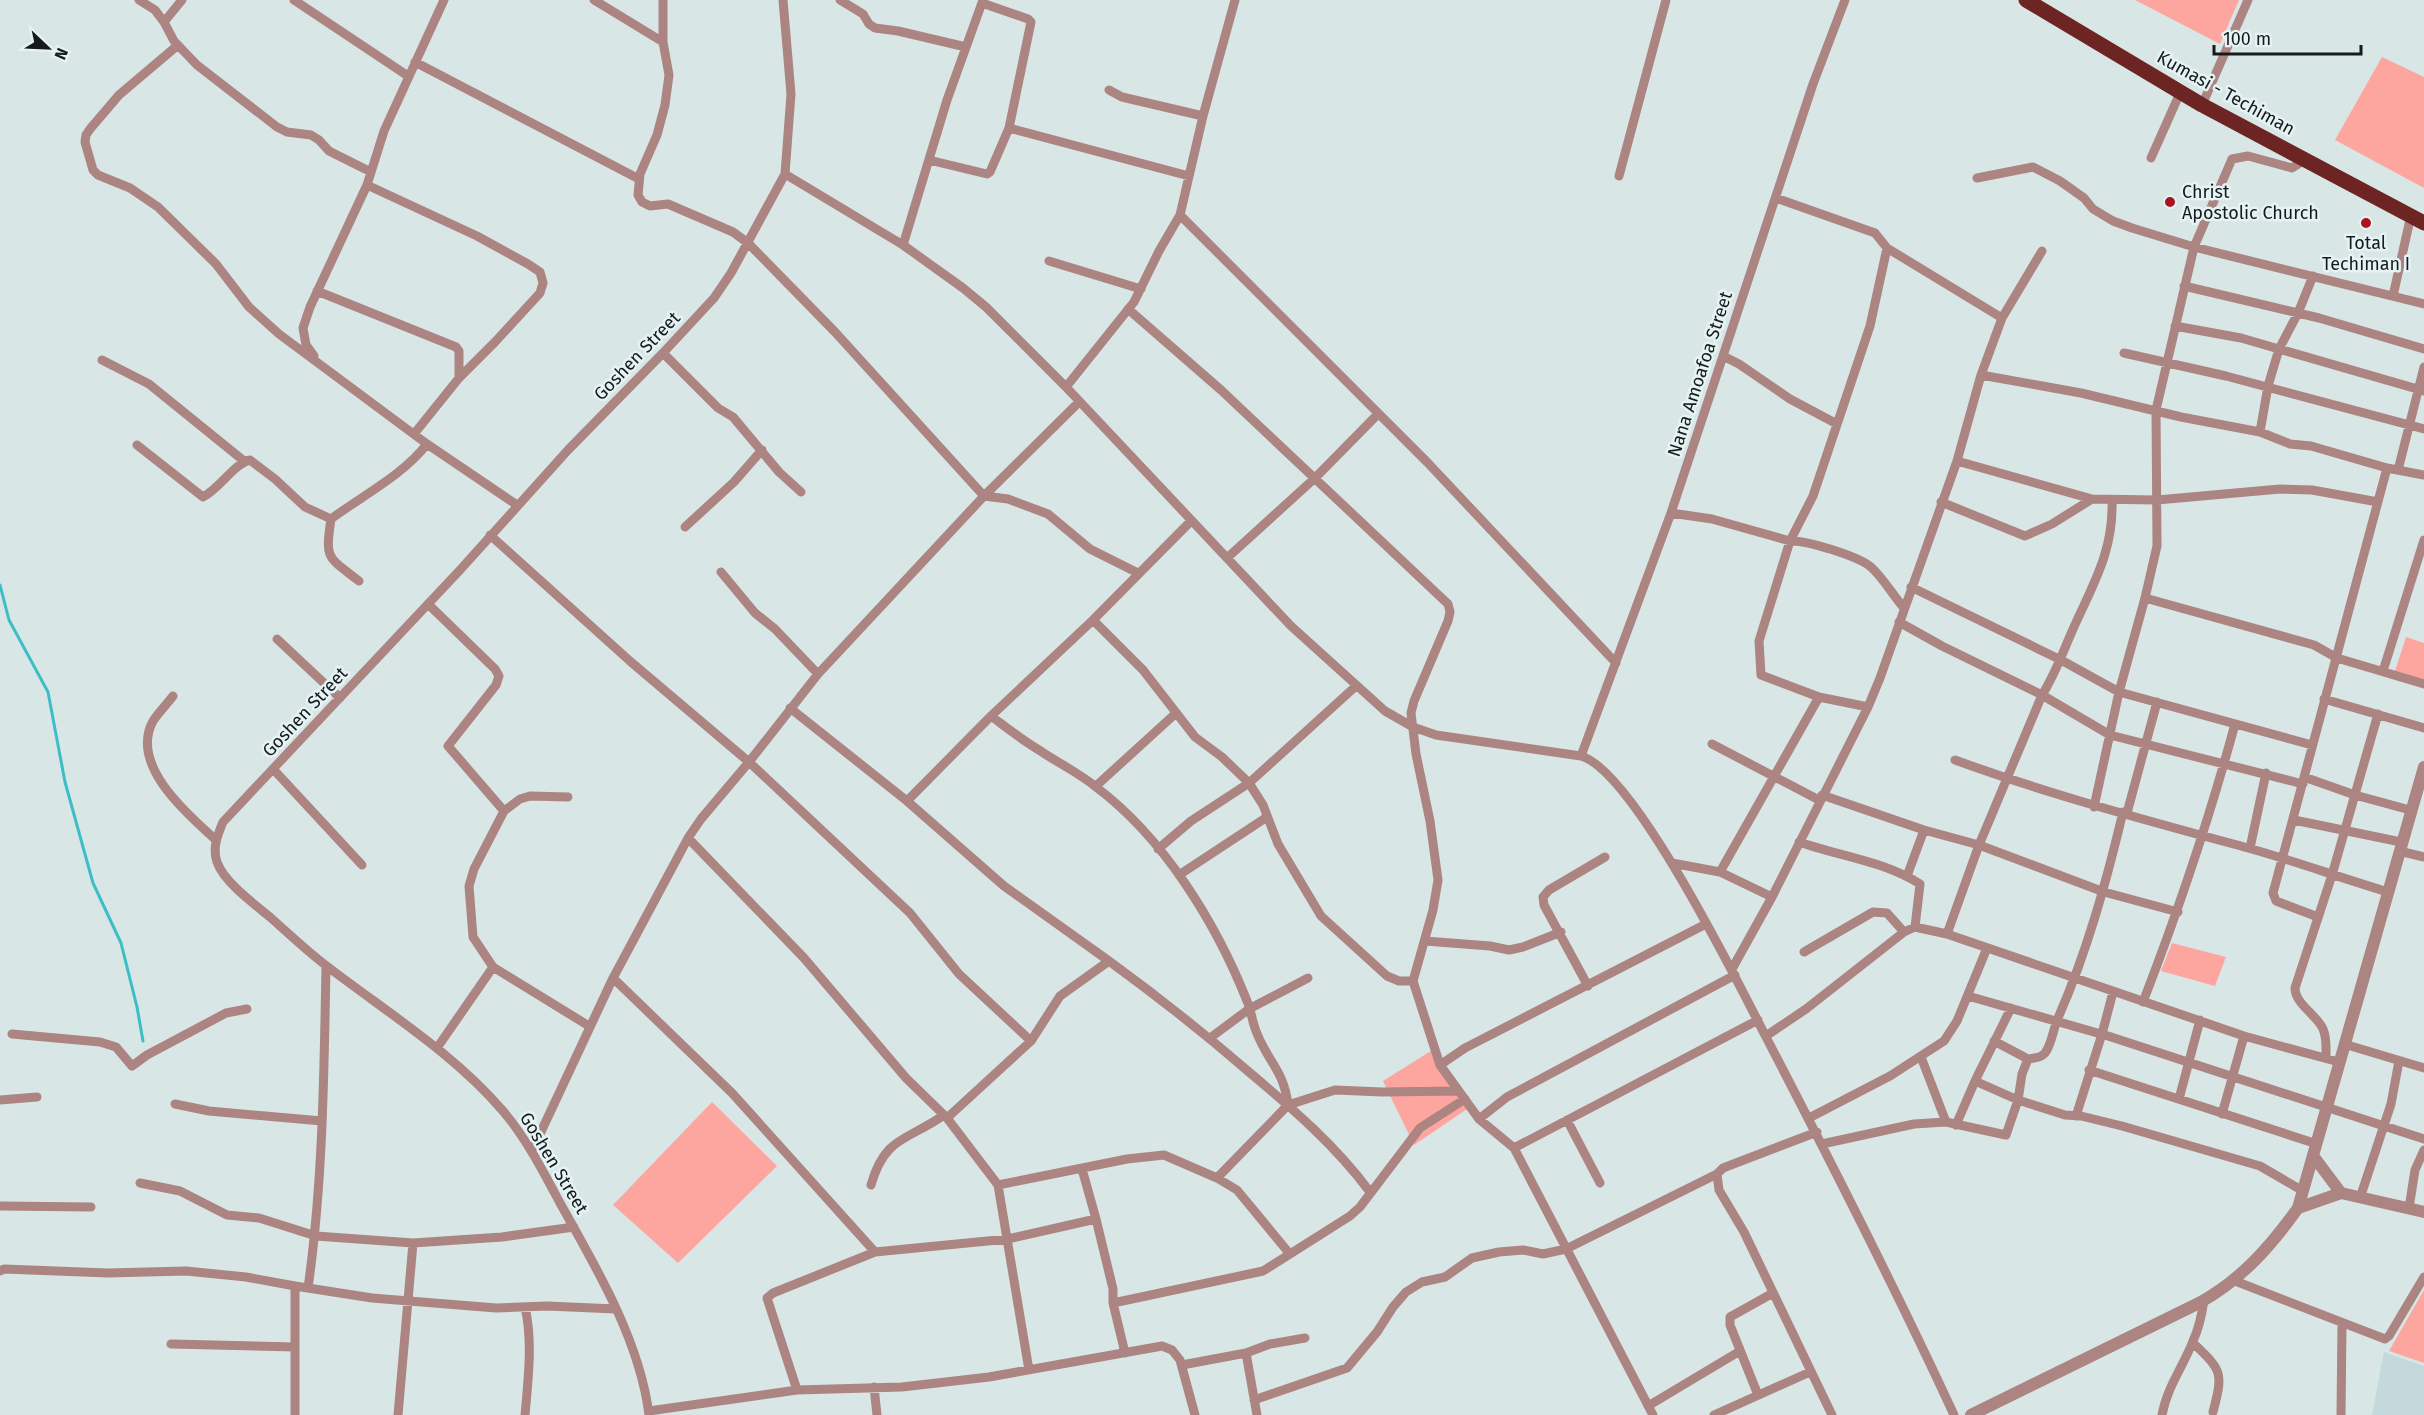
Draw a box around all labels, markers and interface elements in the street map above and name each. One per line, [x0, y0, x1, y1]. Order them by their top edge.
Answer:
north arrow [18, 18, 78, 78]
scale bar [2214, 18, 2361, 56]
text: 100 m [2223, 28, 2271, 50]
text: N [51, 45, 72, 62]
street label: Kumasi - Techiman [2153, 46, 2299, 140]
place label: Christ Apostolic Church [2182, 181, 2319, 224]
marker: Christ Apostolic Church [2163, 195, 2177, 209]
marker: Total Techiman I [2359, 216, 2373, 230]
place label: Total Techiman I [2322, 232, 2410, 275]
street label: Nana Amoafoa Street [1663, 288, 1737, 459]
street label: Goshen Street [589, 307, 685, 405]
street label: Goshen Street [258, 662, 353, 761]
street label: Goshen Street [515, 1108, 593, 1218]

